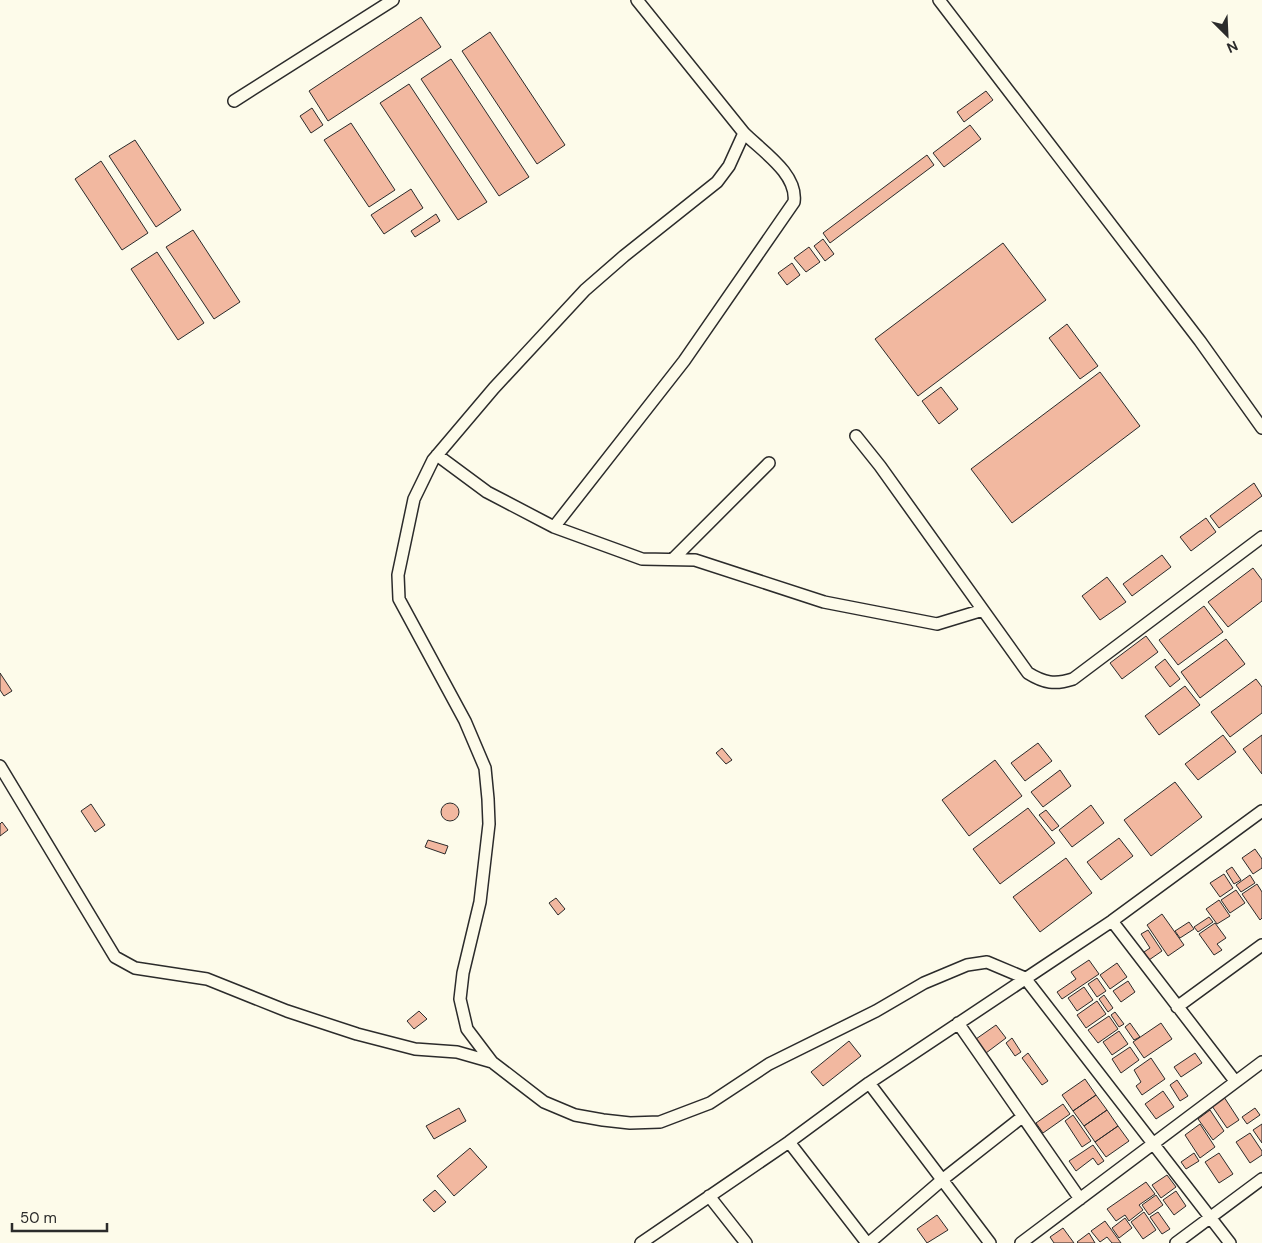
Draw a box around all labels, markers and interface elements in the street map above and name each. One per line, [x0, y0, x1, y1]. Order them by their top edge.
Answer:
north arrow [1202, 10, 1252, 60]
text: N [1224, 37, 1241, 57]
scale bar [12, 1200, 108, 1232]
text: 50 m [20, 1208, 57, 1228]

